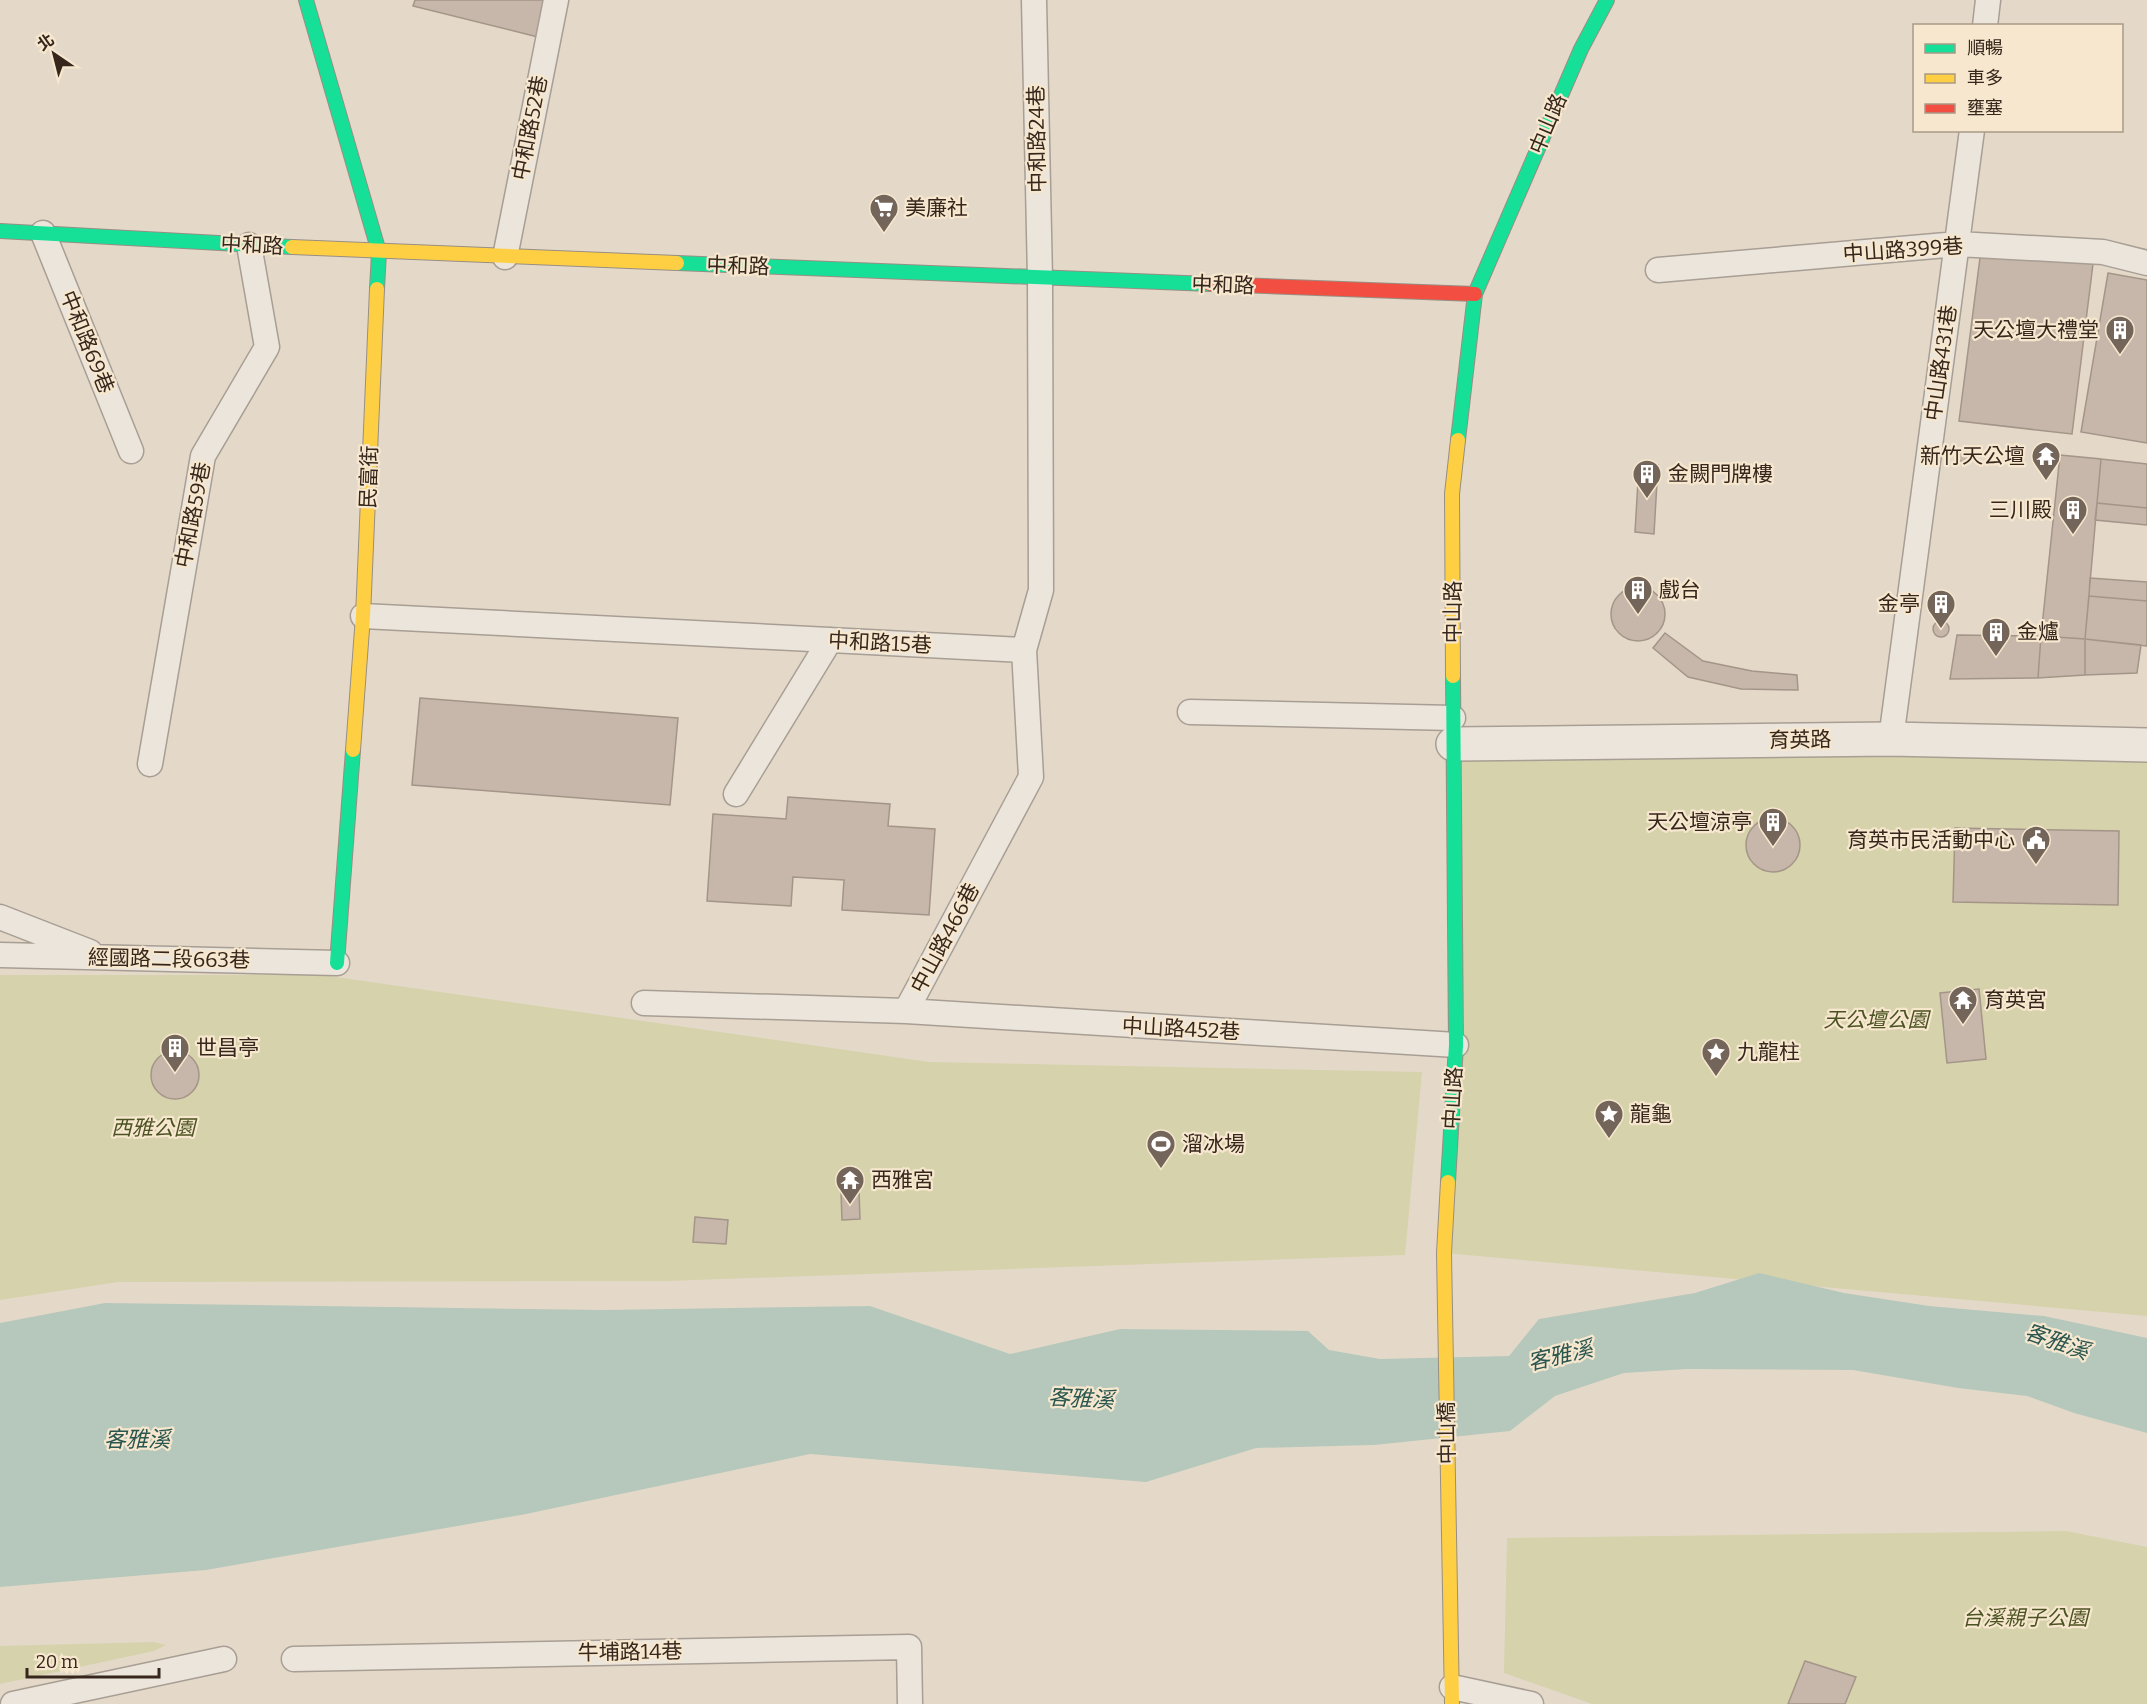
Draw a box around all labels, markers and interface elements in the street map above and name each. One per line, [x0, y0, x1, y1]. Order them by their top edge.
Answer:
north arrow [24, 24, 84, 84]
legend [1913, 24, 2123, 132]
text: 北 [34, 30, 58, 54]
text: 順暢 [1967, 37, 2003, 59]
text: 車多 [1967, 67, 2003, 89]
street label: 中和路52巷 [507, 73, 553, 183]
street label: 中和路24巷 [1023, 85, 1051, 193]
street label: 中山路 [1524, 90, 1572, 158]
text: 壅塞 [1967, 97, 2003, 119]
supermarket icon: 美廉社 [868, 192, 900, 234]
place label: 美廉社 [905, 195, 968, 221]
street label: 中和路 [220, 230, 284, 260]
street label: 中山路399巷 [1842, 233, 1964, 267]
street label: 中和路 [706, 252, 770, 280]
street label: 中和路 [1191, 271, 1255, 299]
street label: 中和路69巷 [55, 287, 119, 397]
street label: 中山路431巷 [1920, 303, 1962, 423]
building icon: 天公壇大禮堂 [2104, 314, 2136, 356]
place label: 天公壇大禮堂 [1973, 317, 2099, 343]
temple icon: 新竹天公壇 [2030, 440, 2062, 482]
place label: 新竹天公壇 [1920, 443, 2025, 469]
street label: 民富街 [355, 445, 383, 509]
building icon: 金闕門牌樓 [1631, 458, 1663, 500]
street label: 中和路59巷 [170, 460, 216, 570]
place label: 金闕門牌樓 [1668, 461, 1773, 487]
building icon: 三川殿 [2057, 494, 2089, 536]
place label: 三川殿 [1989, 497, 2052, 523]
building icon: 戲台 [1622, 574, 1654, 616]
place label: 戲台 [1659, 577, 1701, 603]
street label: 中山路 [1440, 581, 1466, 644]
building icon: 金亭 [1925, 588, 1957, 630]
place label: 金亭 [1878, 591, 1920, 617]
building icon: 金爐 [1980, 616, 2012, 658]
place label: 金爐 [2017, 619, 2059, 645]
street label: 中和路15巷 [828, 627, 932, 659]
street label: 育英路 [1768, 726, 1832, 754]
building icon: 天公壇涼亭 [1757, 806, 1789, 848]
place label: 天公壇涼亭 [1647, 809, 1752, 835]
public building icon: 育英市民活動中心 [2020, 824, 2052, 866]
place label: 育英市民活動中心 [1847, 827, 2015, 853]
street label: 中山路466巷 [905, 879, 985, 997]
street label: 經國路二段663巷 [88, 945, 250, 973]
temple icon: 育英宮 [1947, 984, 1979, 1026]
place label: 育英宮 [1984, 987, 2047, 1013]
park label: 天公壇公園 [1824, 1007, 1931, 1033]
street label: 中山路452巷 [1121, 1013, 1241, 1045]
building icon: 世昌亭 [159, 1032, 191, 1074]
place label: 世昌亭 [196, 1035, 259, 1061]
place icon: 九龍柱 [1700, 1036, 1732, 1078]
place label: 九龍柱 [1737, 1039, 1800, 1065]
street label: 中山路 [1438, 1066, 1468, 1130]
place icon: 龍龜 [1593, 1098, 1625, 1140]
place label: 龍龜 [1630, 1101, 1672, 1127]
park label: 西雅公園 [111, 1115, 198, 1141]
sports icon: 溜冰場 [1145, 1128, 1177, 1170]
place label: 溜冰場 [1182, 1131, 1245, 1157]
temple icon: 西雅宮 [834, 1164, 866, 1206]
place label: 西雅宮 [871, 1167, 934, 1193]
water label: 客雅溪 [2021, 1318, 2095, 1366]
water label: 客雅溪 [1525, 1334, 1598, 1376]
water label: 客雅溪 [1047, 1383, 1118, 1414]
street label: 中山橋 [1433, 1401, 1461, 1465]
water label: 客雅溪 [104, 1426, 173, 1453]
park label: 台溪親子公園 [1962, 1605, 2091, 1631]
street label: 牛埔路14巷 [577, 1638, 683, 1666]
scale bar [27, 1641, 159, 1679]
text: 20 m [36, 1651, 78, 1673]

